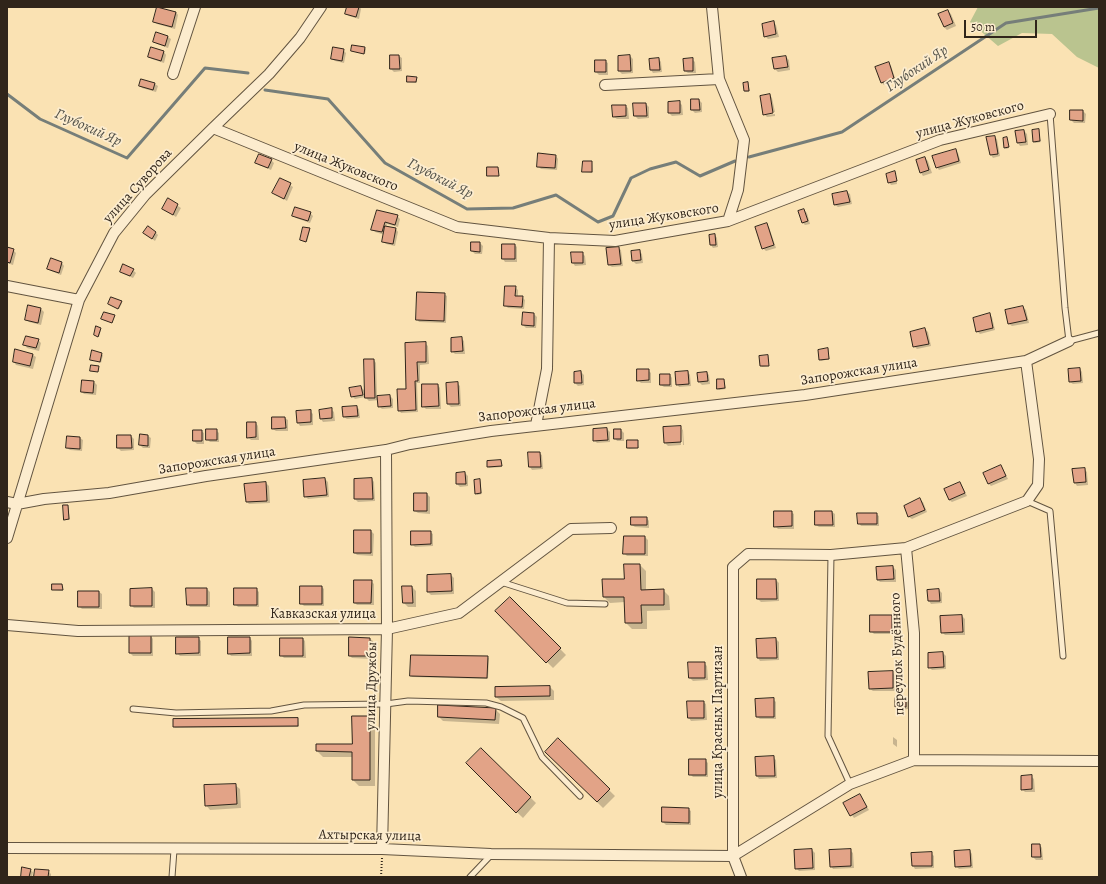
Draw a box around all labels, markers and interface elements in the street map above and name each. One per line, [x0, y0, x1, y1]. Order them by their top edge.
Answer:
scale bar [966, 12, 1039, 38]
text: 50 m [971, 19, 995, 35]
water label: Глубокий Яр [882, 42, 952, 96]
street label: улица Жуковского [914, 98, 1026, 142]
water label: Глубокий Яр [52, 105, 124, 151]
street label: улица Жуковского [291, 138, 401, 196]
street label: улица Суворова [100, 145, 176, 227]
water label: Глубокий Яр [404, 155, 476, 203]
street label: улица Жуковского [608, 200, 720, 234]
street label: Запорожская улица [799, 354, 919, 390]
street label: Запорожская улица [477, 395, 597, 427]
street label: Запорожская улица [157, 443, 277, 479]
street label: переулок Будённого [887, 592, 909, 716]
street label: Кавказская улица [270, 607, 376, 623]
street label: улица Дружбы [363, 642, 381, 730]
street label: улица Красных Партизан [711, 646, 727, 798]
street label: Ахтырская улица [318, 827, 422, 845]

